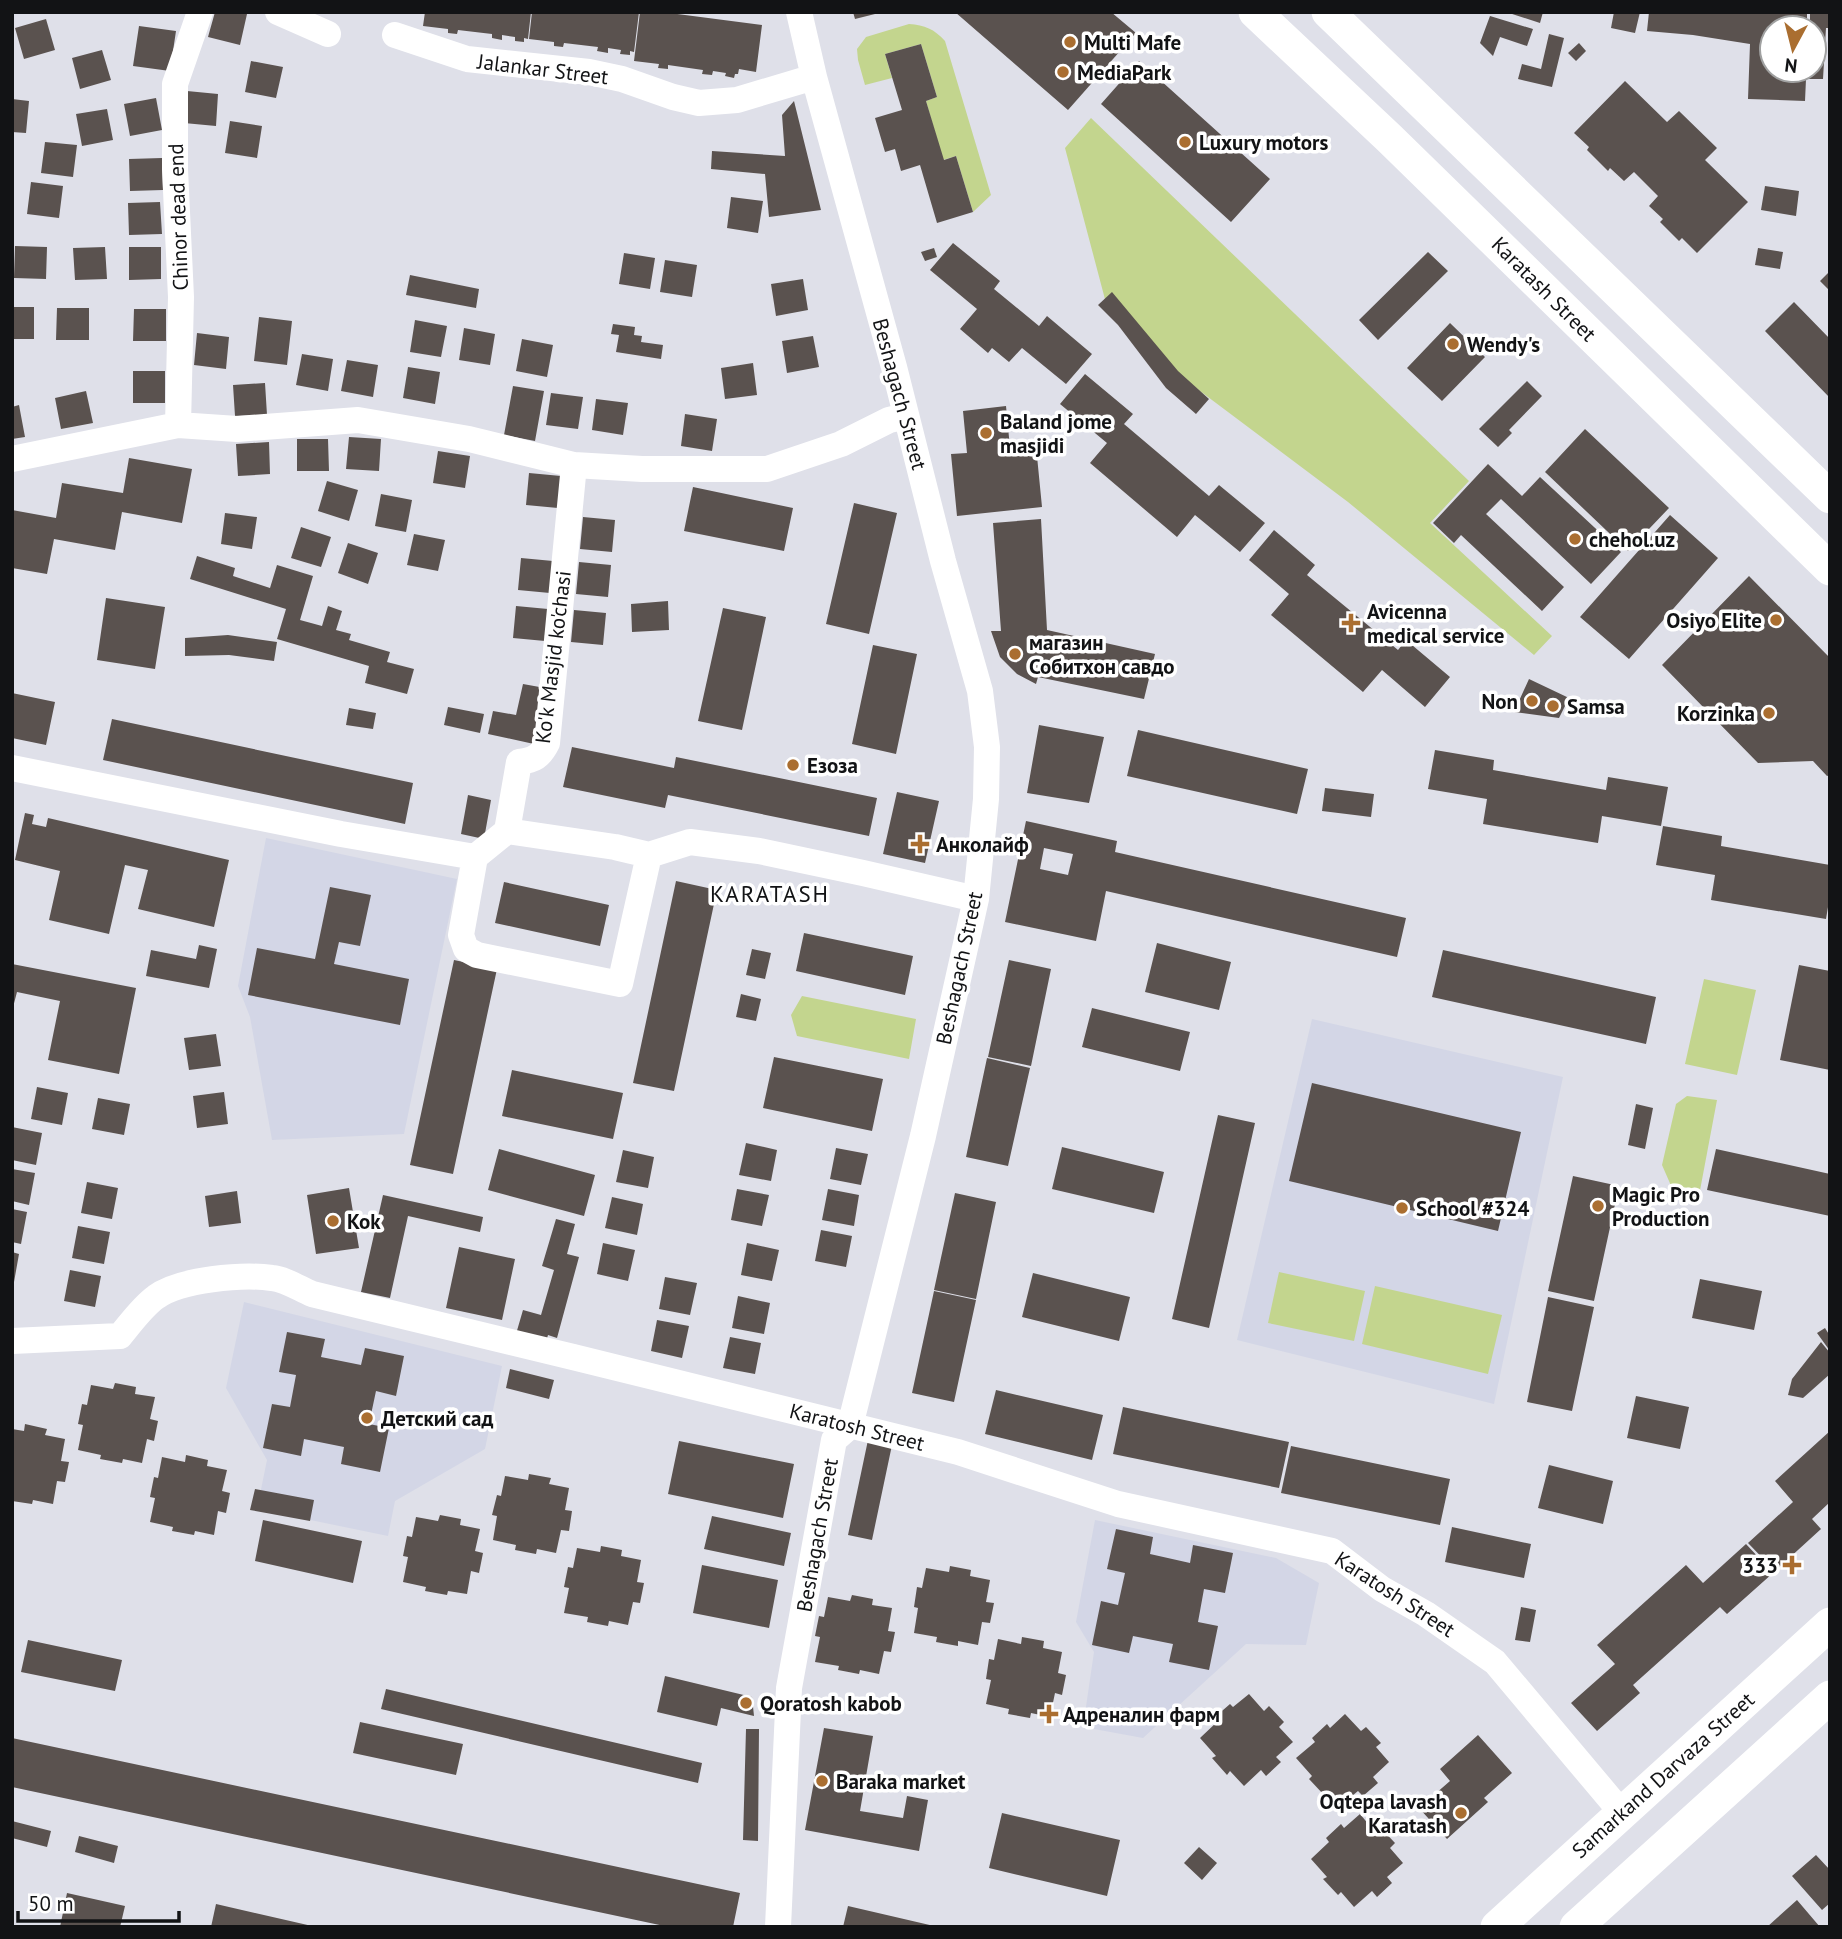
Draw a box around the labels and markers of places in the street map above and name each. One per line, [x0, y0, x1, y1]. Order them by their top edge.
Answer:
place label: Multi Mafe [1084, 29, 1181, 56]
marker: Multi Mafe [1062, 34, 1078, 50]
place label: MediaPark [1077, 59, 1172, 86]
marker: MediaPark [1055, 64, 1071, 80]
place label: Luxury motors [1199, 129, 1328, 156]
marker: Luxury motors [1177, 134, 1193, 150]
place label: Wendy's [1467, 331, 1540, 358]
marker: Wendy's [1445, 336, 1461, 352]
place label: Baland jome masjidi [1000, 408, 1112, 459]
marker: Baland jome masjidi [978, 425, 994, 441]
place label: chehol.uz [1589, 526, 1675, 553]
marker: chehol.uz [1567, 531, 1583, 547]
place label: Avicenna medical service [1367, 598, 1505, 649]
place label: Osiyo Elite [1666, 607, 1762, 634]
marker: Osiyo Elite [1768, 612, 1784, 628]
marker: Avicenna medical service [1341, 613, 1361, 633]
place label: магазин Собитхон савдо [1029, 629, 1175, 680]
marker: магазин Собитхон савдо [1007, 646, 1023, 662]
place label: Non [1481, 688, 1518, 715]
marker: Non [1524, 693, 1540, 709]
place label: Samsa [1567, 693, 1625, 720]
marker: Samsa [1545, 698, 1561, 714]
place label: Korzinka [1677, 700, 1755, 727]
marker: Korzinka [1761, 705, 1777, 721]
place label: Езоза [807, 752, 858, 779]
marker: Езоза [785, 757, 801, 773]
place label: Анколайф [936, 831, 1029, 858]
marker: Анколайф [910, 834, 930, 854]
place label: Magic Pro Production [1612, 1181, 1709, 1232]
place label: School #324 [1416, 1195, 1529, 1222]
marker: Magic Pro Production [1590, 1198, 1606, 1214]
marker: School #324 [1394, 1200, 1410, 1216]
place label: Kok [347, 1208, 381, 1235]
marker: Kok [325, 1213, 341, 1229]
place label: Детский сад [381, 1405, 494, 1432]
marker: Детский сад [359, 1410, 375, 1426]
place label: 333 [1742, 1552, 1778, 1579]
marker: 333 [1784, 1557, 1800, 1573]
place label: Qoratosh kabob [760, 1690, 902, 1717]
marker: Qoratosh kabob [738, 1695, 754, 1711]
place label: Адреналин фарм [1063, 1701, 1220, 1728]
marker: Адреналин фарм [1041, 1706, 1057, 1722]
place label: Baraka market [836, 1768, 966, 1795]
marker: Baraka market [814, 1773, 830, 1789]
place label: Oqtepa lavash Karatash [1319, 1788, 1447, 1839]
marker: Oqtepa lavash Karatash [1453, 1805, 1469, 1821]

